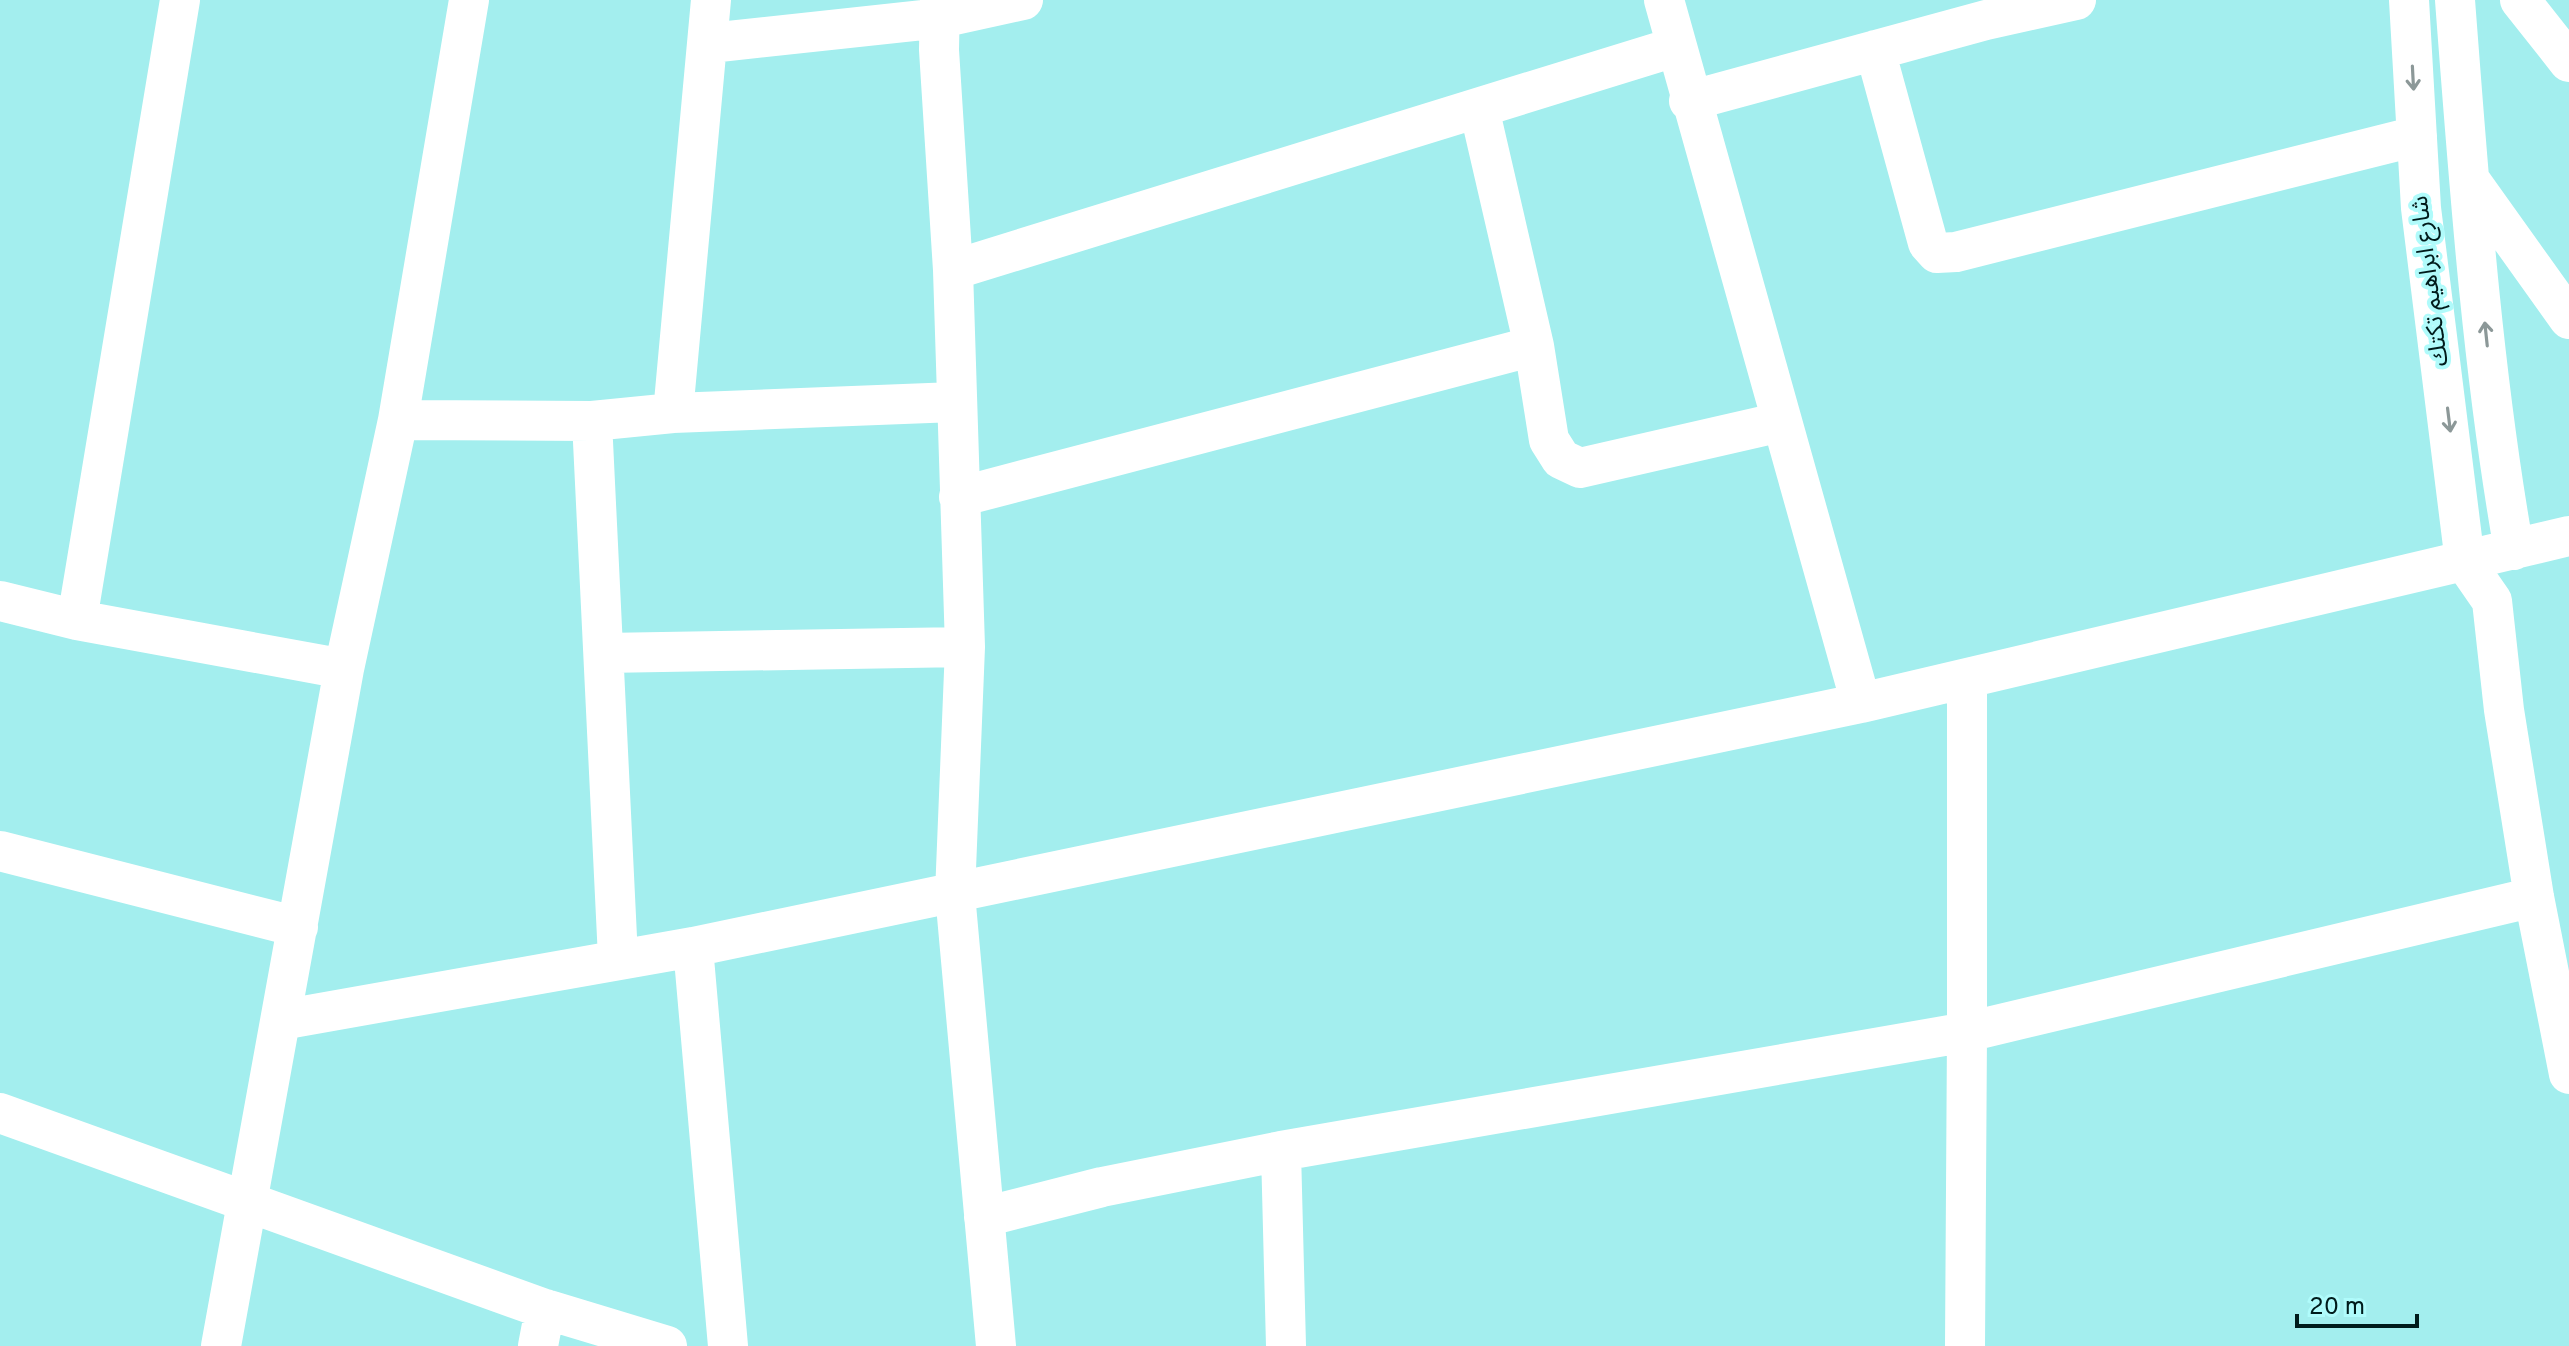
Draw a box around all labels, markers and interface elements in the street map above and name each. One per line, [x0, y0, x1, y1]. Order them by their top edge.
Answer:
one-way arrow [2406, 64, 2421, 91]
street label: شارع ابراهيم تكتك [2406, 194, 2456, 368]
one-way arrow [2478, 321, 2493, 348]
one-way arrow [2441, 406, 2456, 433]
scale bar [2297, 1278, 2417, 1328]
text: 20 m [2309, 1293, 2365, 1323]

